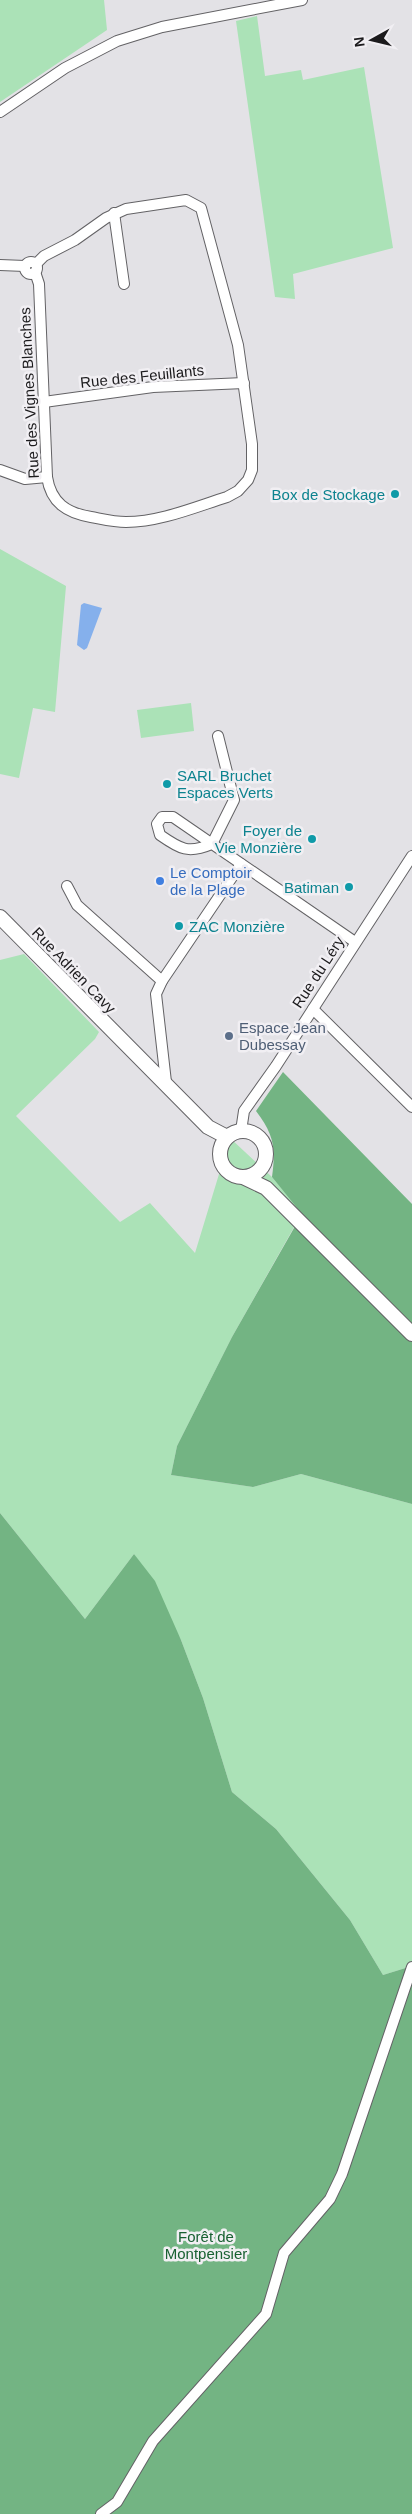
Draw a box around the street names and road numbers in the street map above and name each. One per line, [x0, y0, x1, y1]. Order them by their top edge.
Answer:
street label: Rue des Vignes Blanches [16, 307, 42, 479]
street label: Rue des Feuillants [79, 361, 205, 391]
street label: Rue Adrien Cavy [29, 924, 120, 1017]
street label: Rue du Léry [289, 933, 348, 1011]

